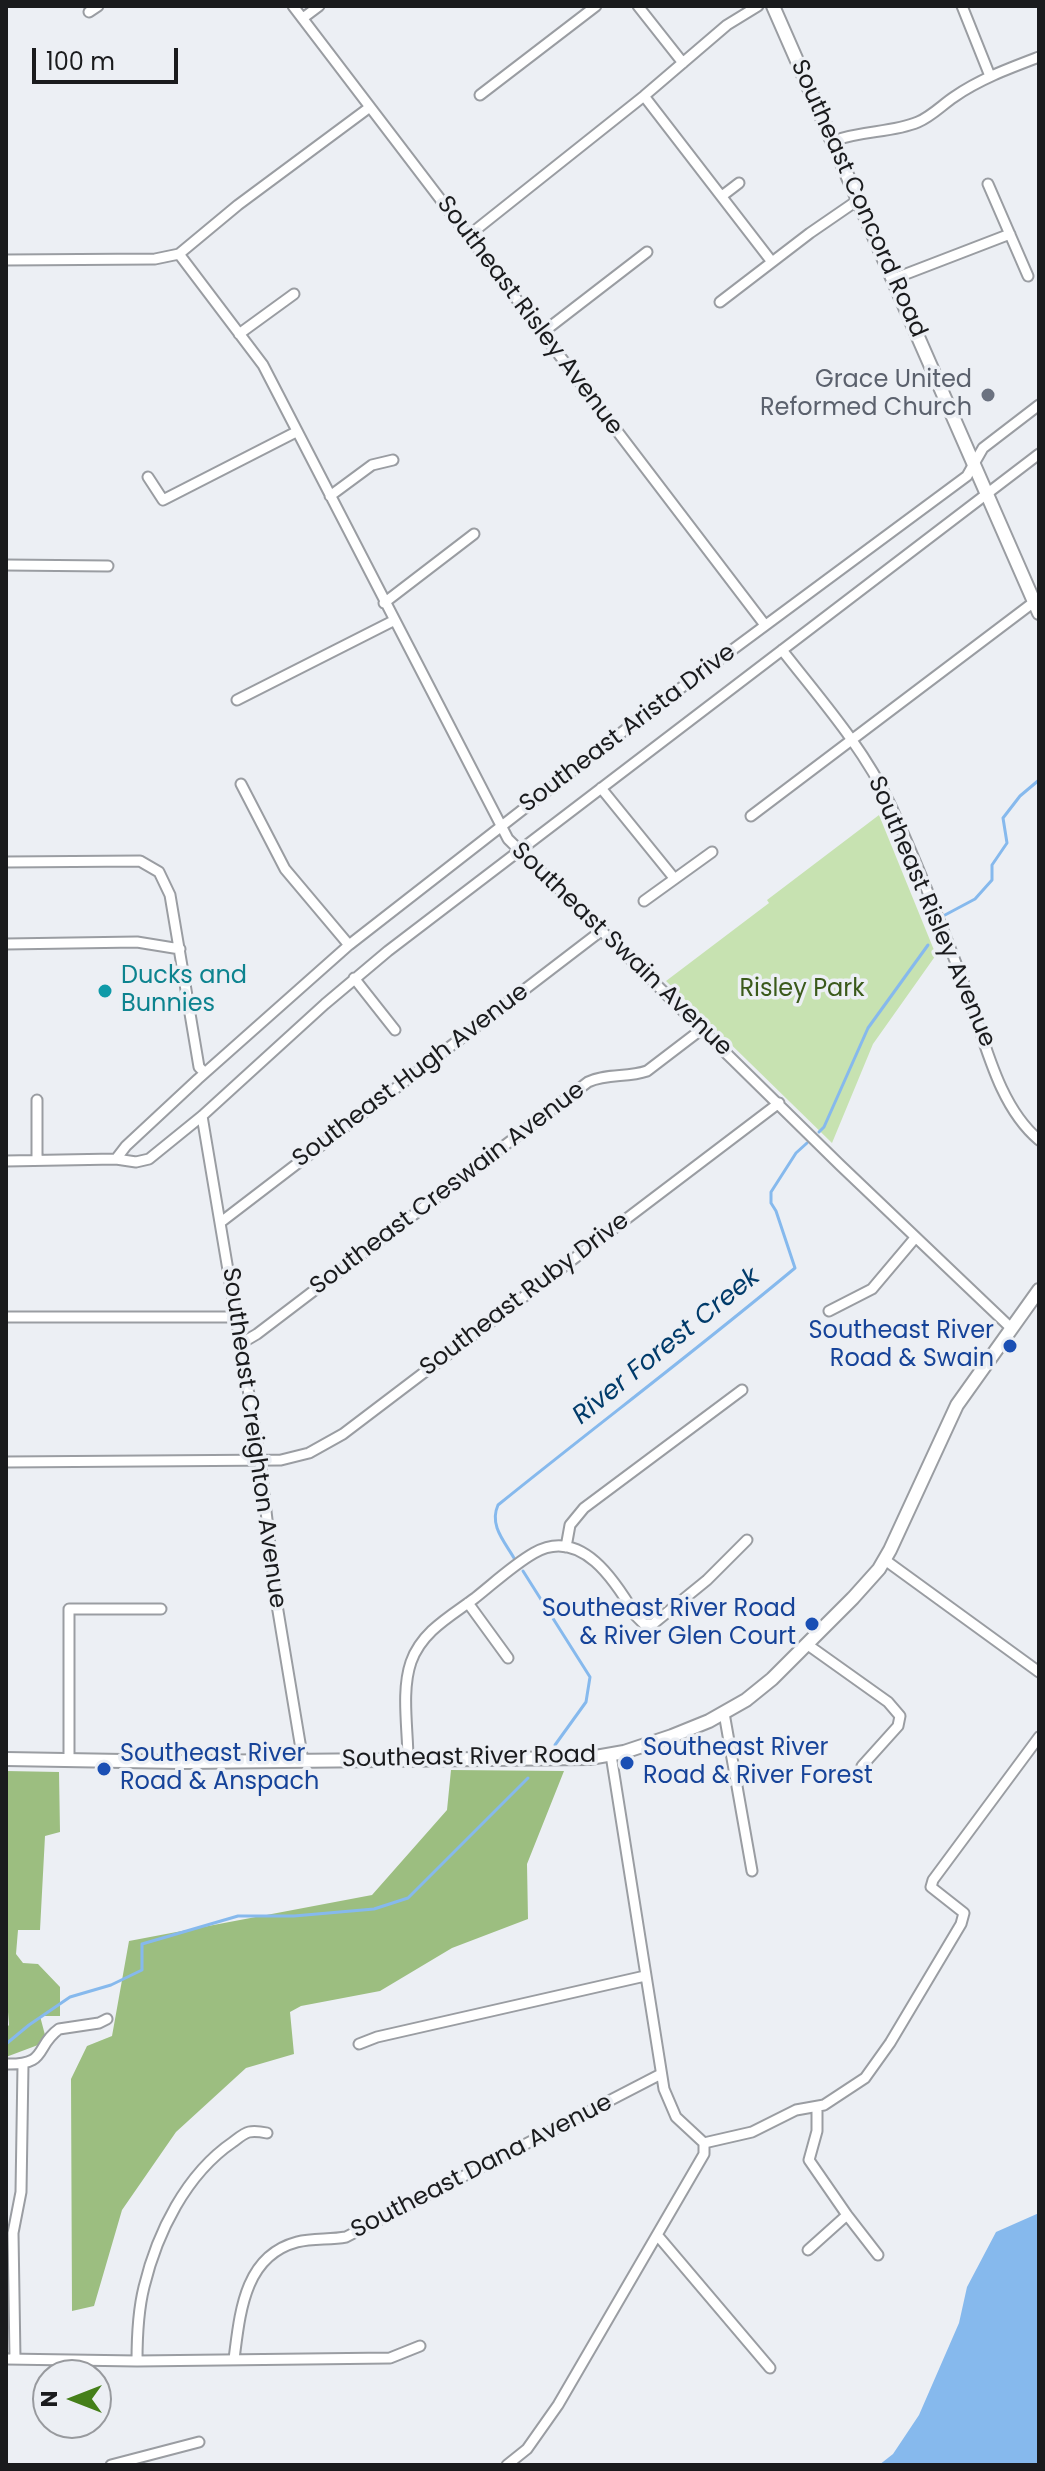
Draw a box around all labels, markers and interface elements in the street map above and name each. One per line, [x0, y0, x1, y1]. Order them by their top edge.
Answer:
scale bar [36, 32, 182, 82]
text: 100 m [46, 45, 115, 78]
street label: Southeast Concord Road [784, 56, 932, 342]
street label: Southeast Risley Avenue [430, 191, 628, 441]
place label: Grace United Reformed Church [760, 367, 972, 423]
marker: Grace United Reformed Church [979, 386, 997, 404]
street label: Southeast Arista Drive [514, 638, 742, 820]
street label: Southeast Risley Avenue [861, 772, 1001, 1052]
street label: Southeast Swain Avenue [505, 837, 737, 1063]
place label: Ducks and Bunnies [121, 963, 247, 1019]
park label: Risley Park [739, 976, 865, 1004]
street label: Southeast Hugh Avenue [287, 978, 535, 1174]
marker: Ducks and Bunnies [96, 982, 114, 1000]
street label: Southeast Creswain Avenue [305, 1076, 591, 1302]
street label: Southeast Ruby Drive [415, 1207, 635, 1383]
water label: River Forest Creek [567, 1262, 767, 1432]
street label: Southeast Creighton Avenue [215, 1266, 291, 1610]
place label: Southeast River Road & Swain [809, 1318, 994, 1374]
marker: Southeast River Road & Swain [1001, 1337, 1019, 1355]
place label: Southeast River Road & River Glen Court [542, 1596, 796, 1652]
marker: Southeast River Road & River Glen Court [803, 1615, 821, 1633]
place label: Southeast River Road & River Forest [643, 1735, 873, 1791]
place label: Southeast River Road & Anspach [120, 1741, 319, 1797]
street label: Southeast River Road [342, 1741, 596, 1775]
marker: Southeast River Road & River Forest [618, 1754, 636, 1772]
marker: Southeast River Road & Anspach [95, 1760, 113, 1778]
street label: Southeast Dana Avenue [347, 2089, 617, 2245]
north arrow [32, 2359, 112, 2439]
text: N [34, 2391, 65, 2407]

